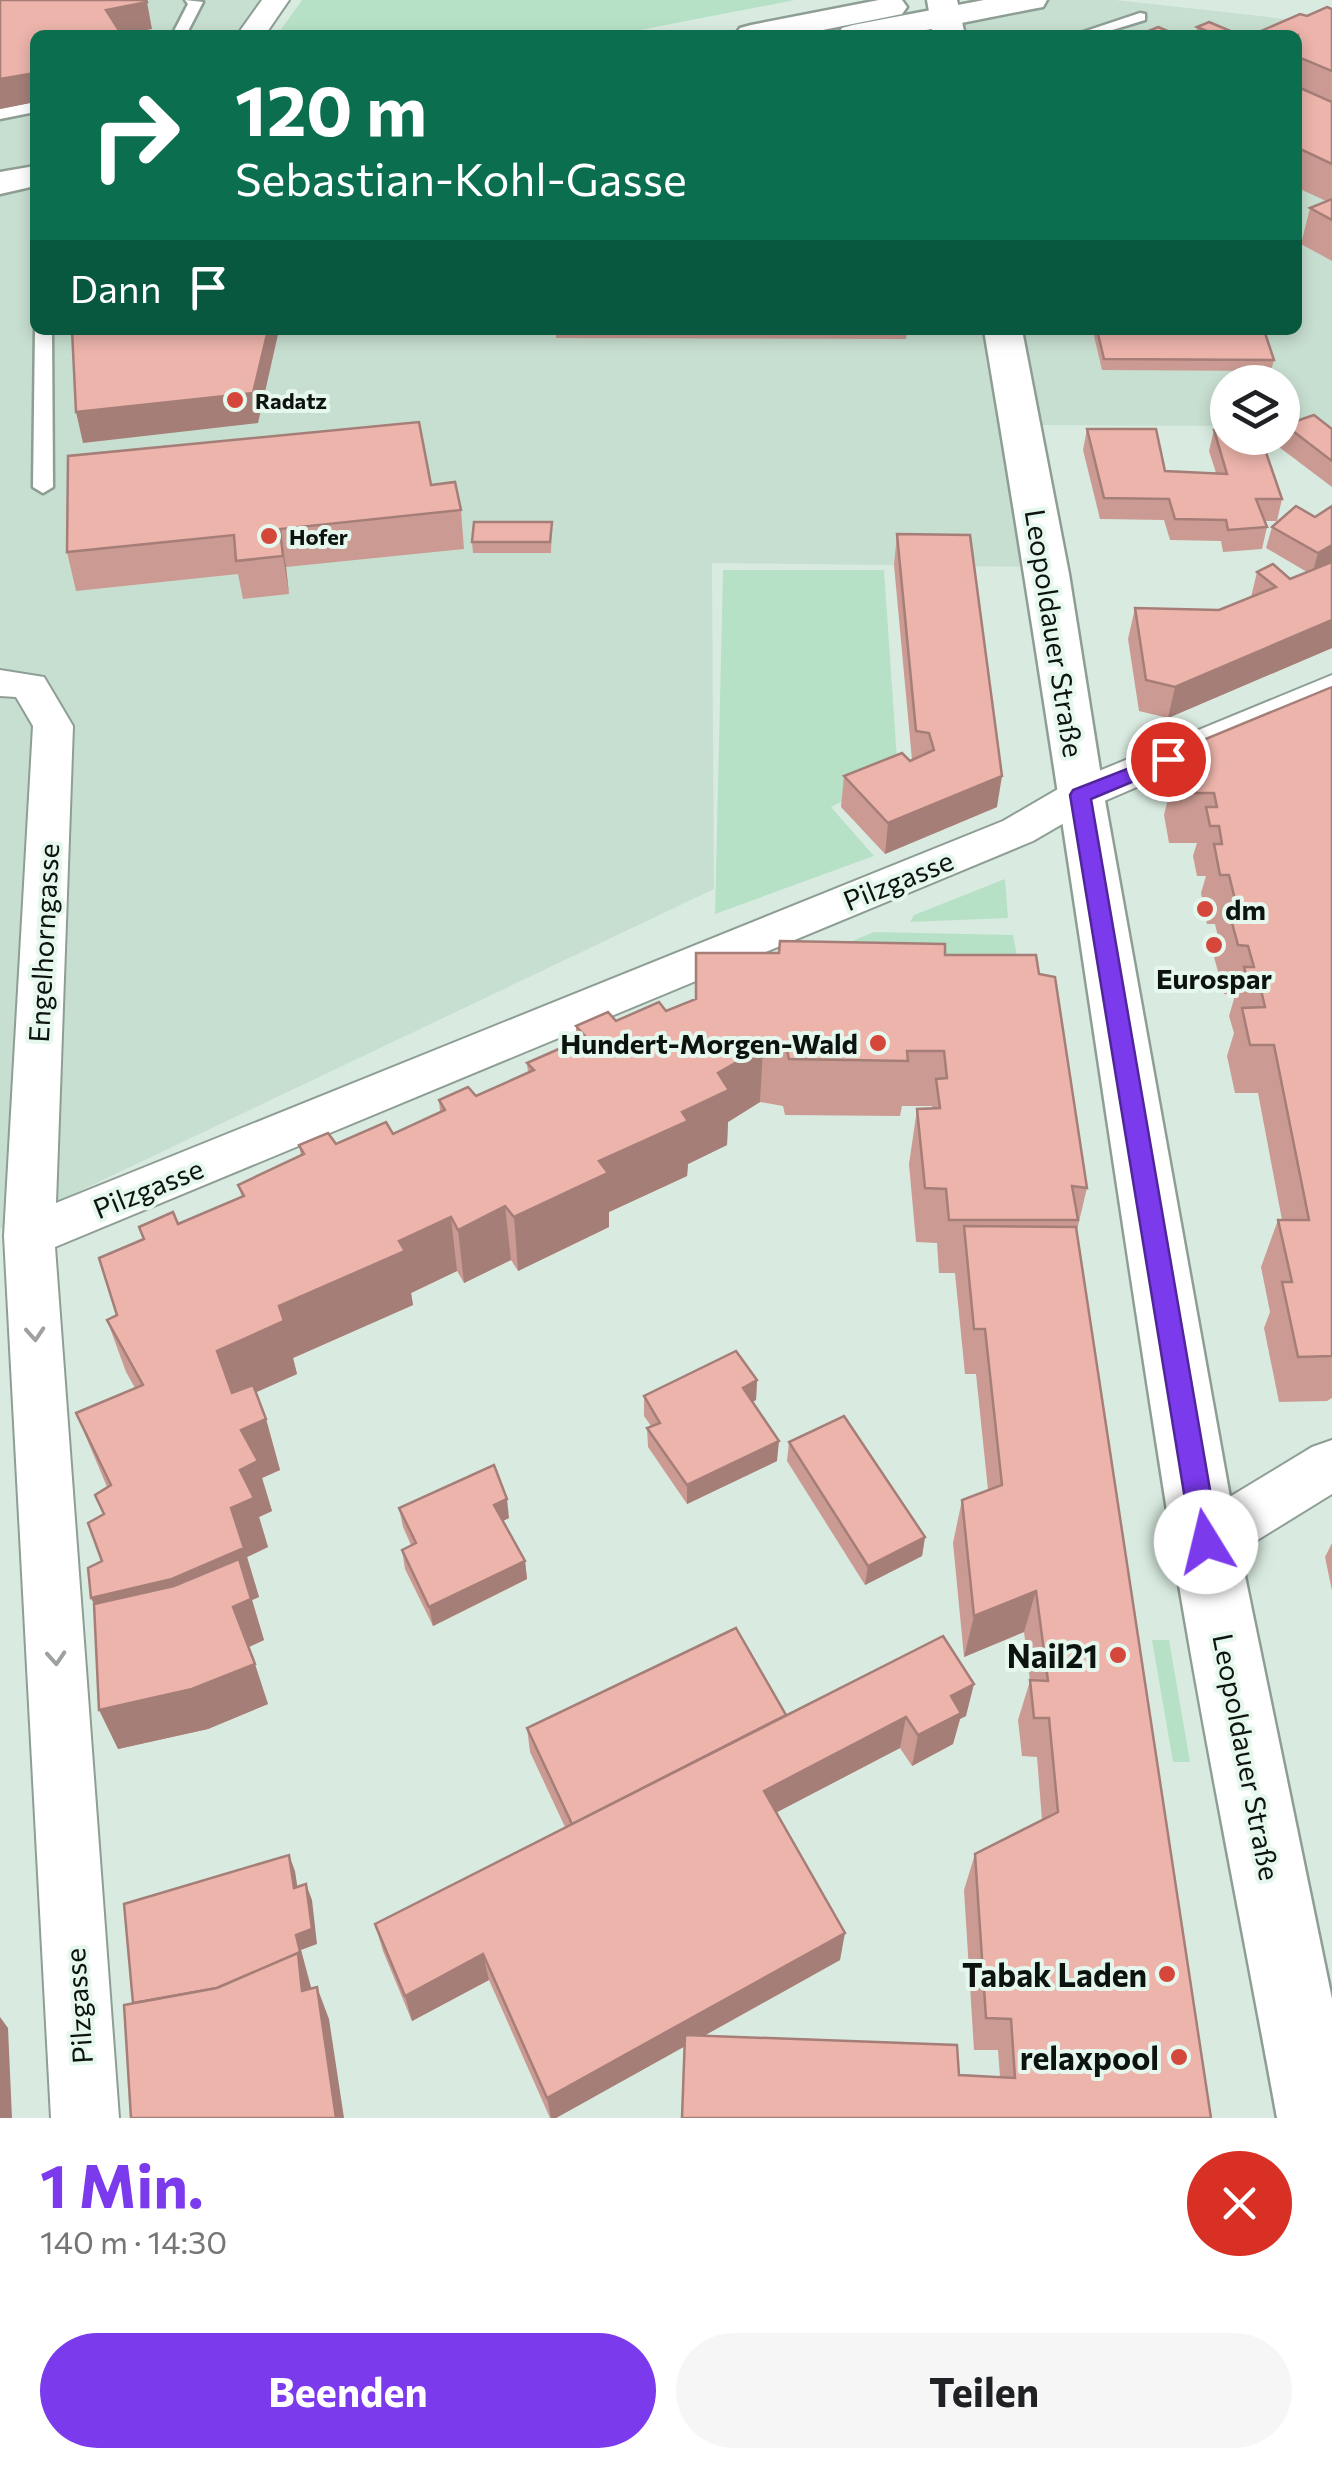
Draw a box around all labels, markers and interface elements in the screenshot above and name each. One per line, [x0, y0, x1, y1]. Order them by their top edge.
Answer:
text: 120 m [235, 65, 427, 150]
icon: right [70, 70, 200, 200]
text: Sebastian-Kohl-Gasse [235, 150, 687, 205]
icon: arrive [181, 260, 236, 315]
text: Dann [70, 264, 161, 311]
map controls [1210, 365, 1300, 455]
button: layers [1210, 365, 1300, 455]
place label: Radatz [255, 387, 327, 414]
marker: Radatz [224, 389, 246, 411]
street label: Leopoldauer Straße [1019, 507, 1091, 759]
place label: Hofer [289, 523, 348, 550]
marker: Hofer [258, 525, 280, 547]
pin [1126, 717, 1211, 802]
icon: arrive [1141, 732, 1196, 787]
street label: Engelhorngasse [21, 843, 65, 1043]
street label: Pilzgasse [838, 843, 958, 917]
place label: dm [1225, 892, 1266, 926]
marker: dm [1194, 898, 1216, 920]
marker: Eurospar [1203, 934, 1225, 956]
place label: Eurospar [1156, 961, 1273, 995]
place label: Hundert-Morgen-Wald [560, 1026, 858, 1060]
marker: Hundert-Morgen-Wald [867, 1032, 889, 1054]
street label: Pilzgasse [88, 1151, 208, 1225]
one-way arrow [24, 1326, 45, 1342]
position arrow [1154, 1490, 1258, 1594]
street label: Leopoldauer Straße [1206, 1631, 1288, 1883]
place label: Nail21 [1007, 1635, 1098, 1675]
marker: Nail21 [1107, 1644, 1129, 1666]
one-way arrow [45, 1651, 66, 1667]
street label: Pilzgasse [57, 1947, 99, 2065]
place label: Tabak Laden [962, 1954, 1147, 1994]
marker: Tabak Laden [1156, 1963, 1178, 1985]
place label: relaxpool [1020, 2037, 1159, 2077]
marker: relaxpool [1168, 2046, 1190, 2068]
text: 1 Min. [40, 2147, 204, 2220]
button: close [1187, 2151, 1292, 2256]
text: 140 m · 14:30 [40, 2221, 227, 2261]
button: Beenden [40, 2333, 656, 2448]
button: Teilen [676, 2333, 1292, 2448]

